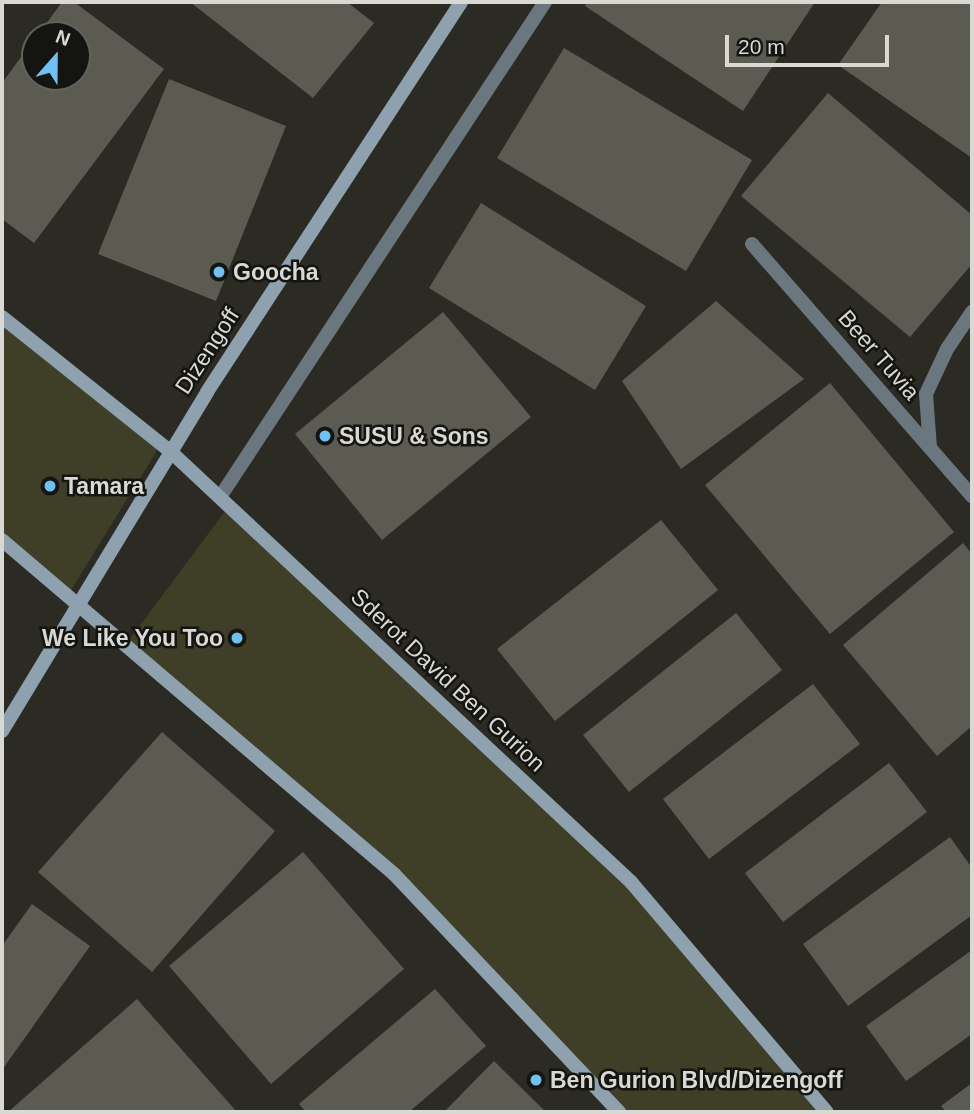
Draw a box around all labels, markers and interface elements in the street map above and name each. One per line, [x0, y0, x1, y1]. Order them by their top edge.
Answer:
north arrow [21, 21, 91, 91]
scale bar [729, 21, 894, 65]
text: N [53, 26, 73, 50]
text: 20 m [738, 35, 785, 58]
place label: Goocha [233, 258, 319, 286]
marker: Goocha [211, 264, 227, 280]
street label: Dizengoff [169, 303, 245, 399]
street label: Beer Tuvia [832, 304, 926, 406]
place label: SUSU & Sons [339, 422, 489, 450]
marker: SUSU & Sons [317, 428, 333, 444]
place label: Tamara [64, 472, 144, 500]
marker: Tamara [42, 478, 58, 494]
street label: Sderot David Ben Gurion [345, 583, 551, 777]
place label: We Like You Too [42, 624, 223, 652]
marker: We Like You Too [229, 630, 245, 646]
place label: Ben Gurion Blvd/Dizengoff [550, 1066, 843, 1094]
marker: Ben Gurion Blvd/Dizengoff [528, 1072, 544, 1088]

